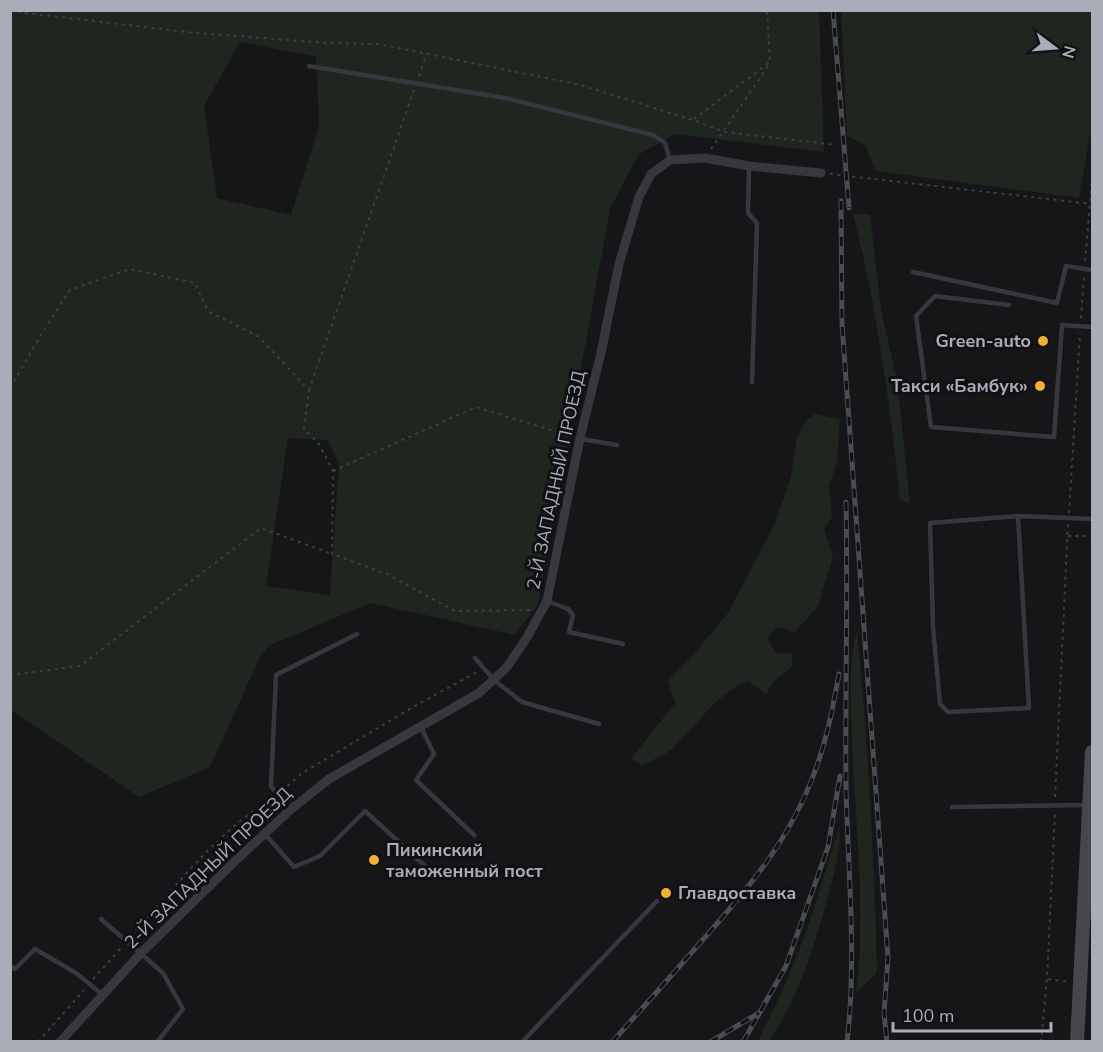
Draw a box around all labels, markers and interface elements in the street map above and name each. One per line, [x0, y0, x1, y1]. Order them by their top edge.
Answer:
north arrow [1025, 18, 1085, 78]
text: N [1056, 43, 1081, 61]
place label: Green-auto [936, 329, 1031, 353]
marker: Green-auto [1036, 334, 1050, 348]
street label: 2-Й ЗАПАДНЫЙ ПРОЕЗД [521, 368, 591, 592]
place label: Такси «Бамбук» [891, 374, 1028, 398]
marker: Такси «Бамбук» [1033, 379, 1047, 393]
street label: 2-Й ЗАПАДНЫЙ ПРОЕЗД [119, 782, 297, 954]
place label: Пикинский таможенный пост [386, 838, 543, 883]
marker: Пикинский таможенный пост [367, 853, 381, 867]
place label: Главдоставка [678, 881, 796, 905]
marker: Главдоставка [659, 886, 673, 900]
scale bar [893, 995, 1050, 1033]
text: 100 m [902, 1004, 954, 1028]

